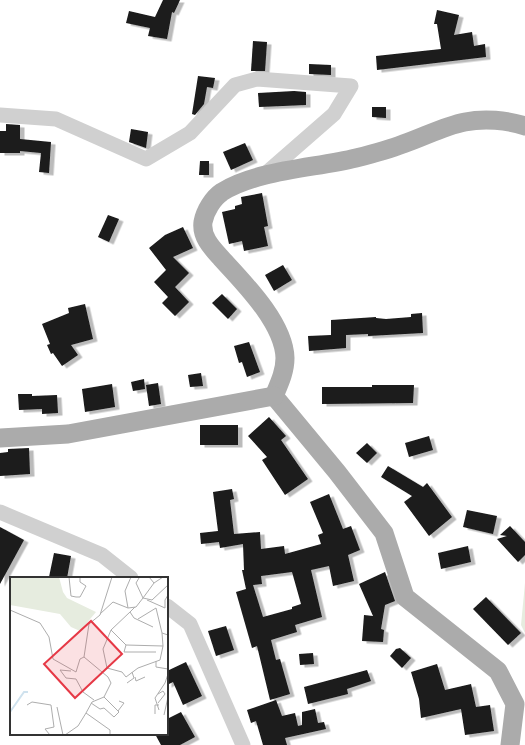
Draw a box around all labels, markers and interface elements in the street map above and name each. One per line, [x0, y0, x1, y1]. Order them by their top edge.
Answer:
inset map [10, 577, 168, 735]

